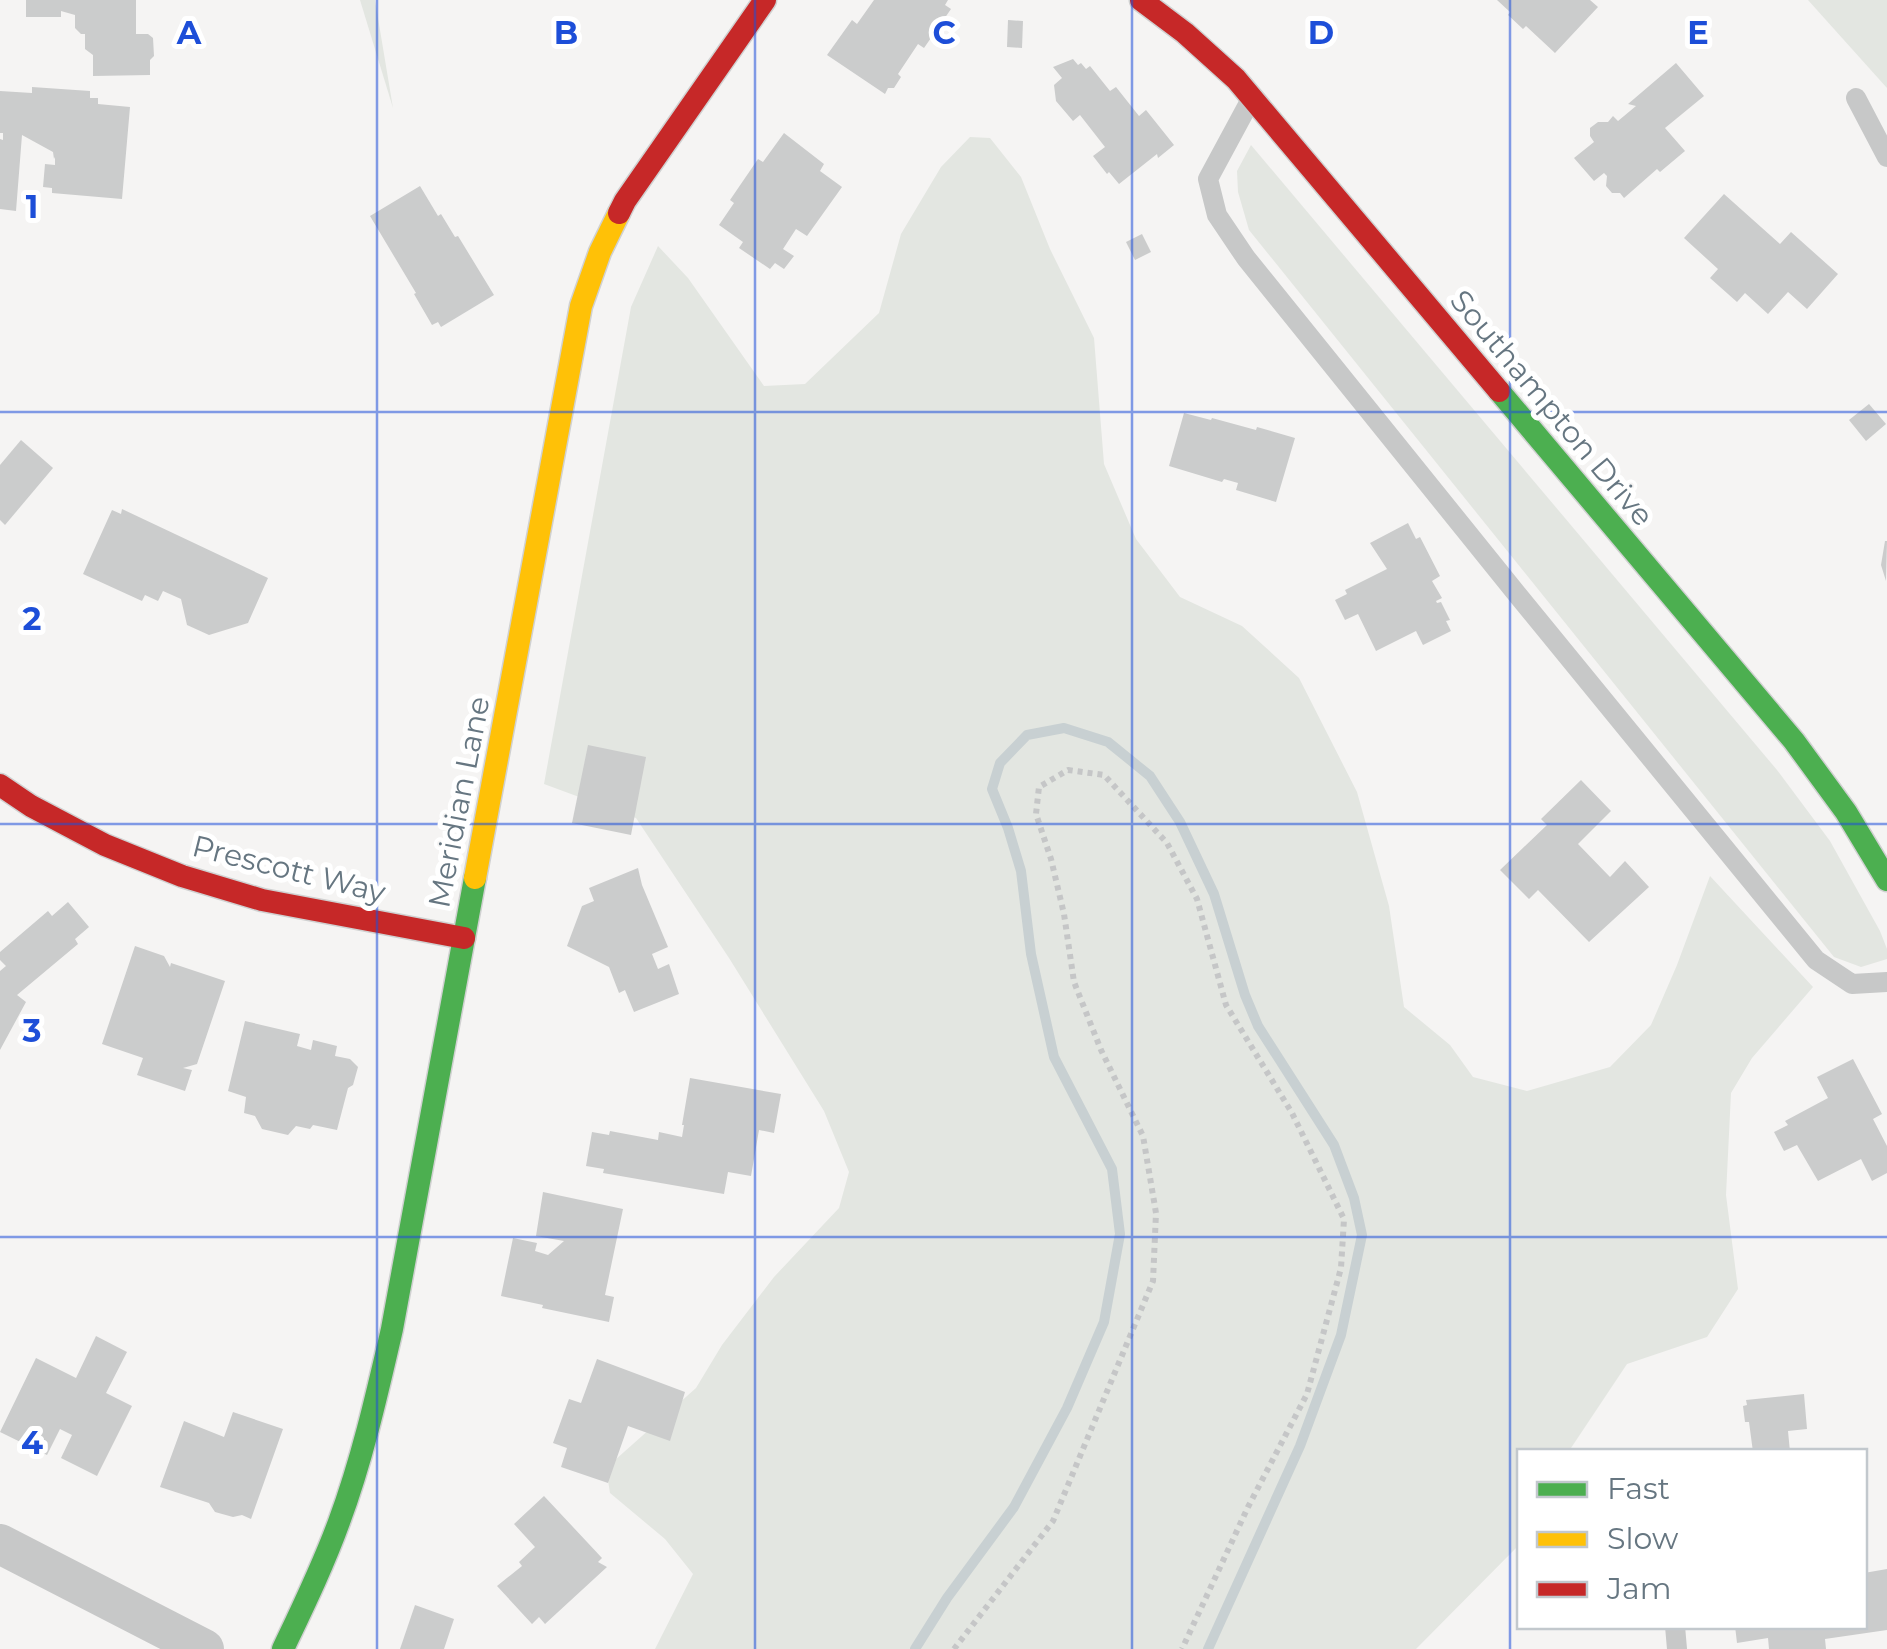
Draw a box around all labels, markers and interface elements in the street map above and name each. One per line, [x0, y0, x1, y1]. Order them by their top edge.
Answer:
text: A [176, 13, 202, 52]
text: B [554, 13, 578, 52]
text: C [932, 13, 956, 52]
text: D [1308, 13, 1334, 52]
text: E [1687, 13, 1709, 52]
text: 1 [26, 187, 38, 226]
street label: Southampton Drive [1442, 282, 1662, 534]
text: 2 [23, 599, 41, 638]
street label: Meridian Lane [420, 693, 498, 911]
street label: Prescott Way [189, 827, 390, 911]
text: 3 [22, 1011, 41, 1050]
text: 4 [21, 1423, 43, 1462]
legend [1517, 1449, 1867, 1629]
text: Fast [1607, 1470, 1670, 1507]
text: Slow [1607, 1520, 1679, 1557]
text: Jam [1606, 1570, 1672, 1607]

